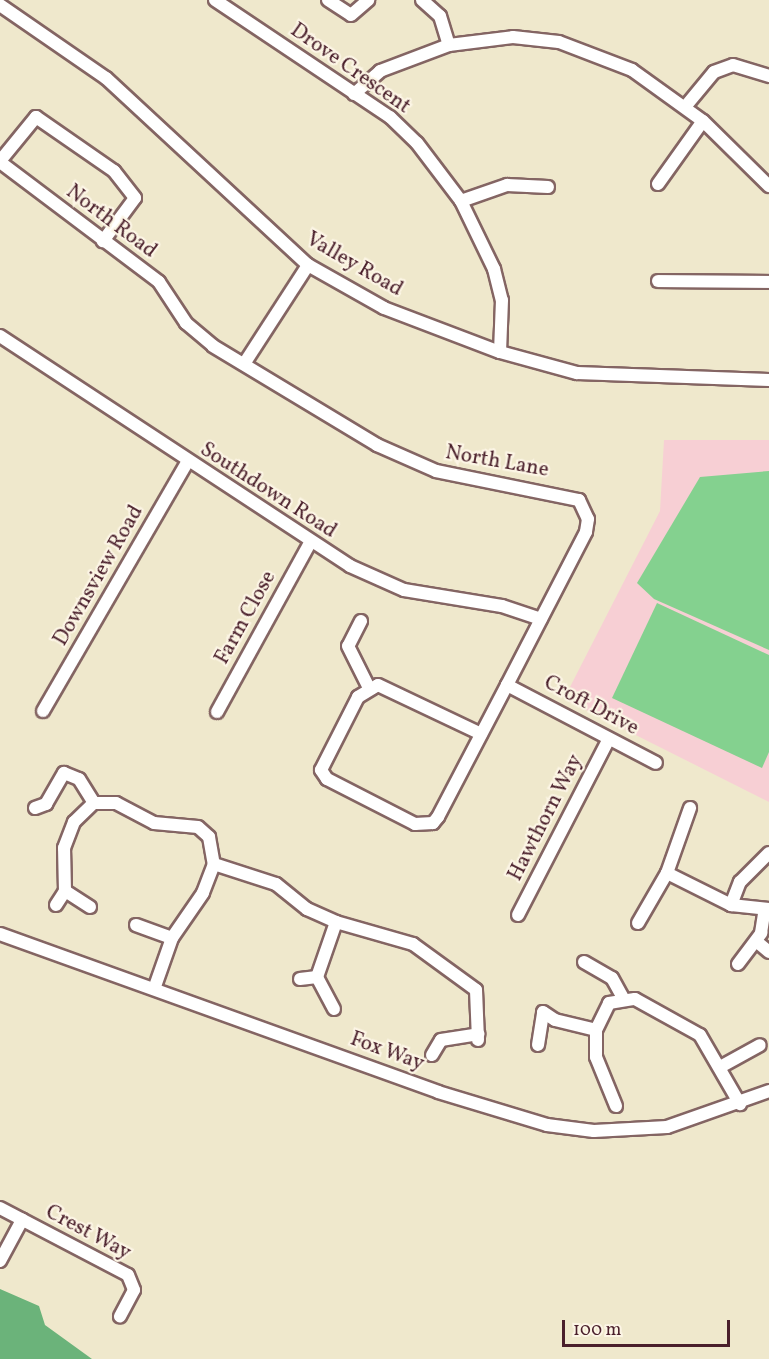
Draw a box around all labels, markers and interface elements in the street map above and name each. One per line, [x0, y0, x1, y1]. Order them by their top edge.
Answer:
street label: Drove Crescent [285, 18, 415, 120]
street label: North Road [61, 180, 161, 264]
street label: Valley Road [301, 227, 407, 303]
street label: Southdown Road [195, 437, 341, 545]
street label: North Lane [443, 441, 551, 483]
street label: Downsview Road [48, 501, 150, 651]
street label: Farm Close [210, 567, 282, 669]
street label: Croft Drive [539, 671, 643, 741]
street label: Hawthorn Way [503, 750, 589, 886]
street label: Fox Way [346, 1027, 428, 1077]
street label: Crest Way [41, 1200, 135, 1266]
scale bar [565, 1308, 733, 1346]
text: 100 m [573, 1318, 622, 1343]

